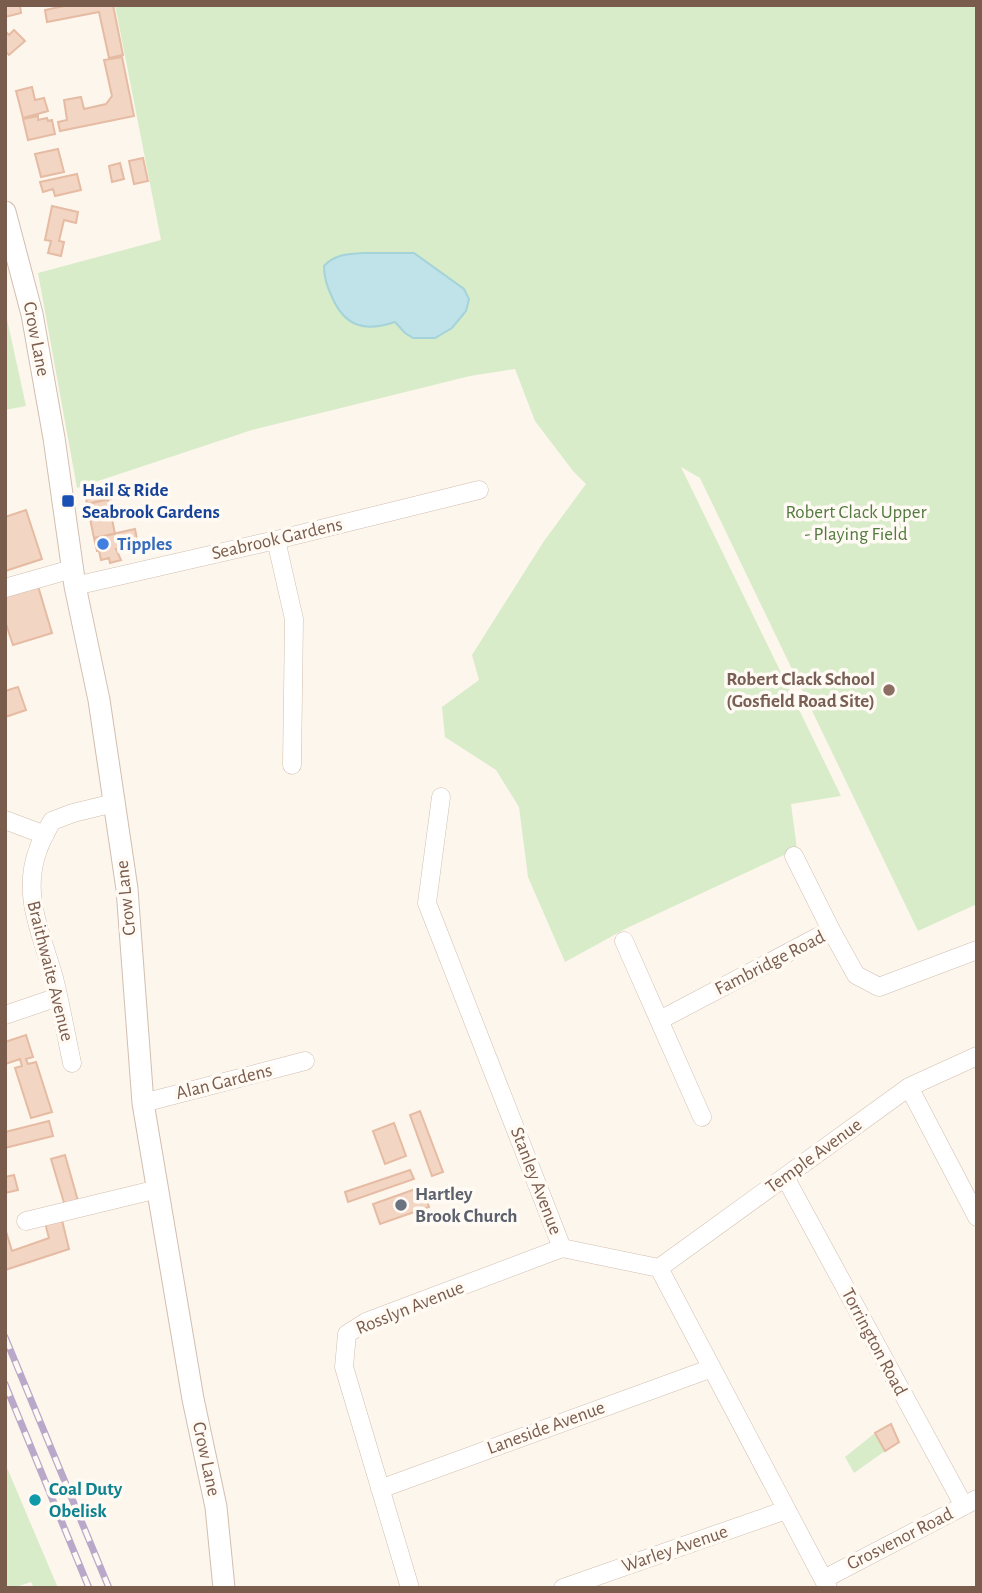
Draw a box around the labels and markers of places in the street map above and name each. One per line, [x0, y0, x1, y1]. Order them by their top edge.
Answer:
place label: Hail & Ride Seabrook Gardens [82, 481, 220, 522]
marker: Hail & Ride Seabrook Gardens [60, 493, 76, 509]
place label: Tipples [117, 535, 172, 554]
marker: Tipples [95, 536, 111, 552]
place label: Robert Clack School (Gosfield Road Site) [726, 670, 875, 711]
marker: Robert Clack School (Gosfield Road Site) [881, 682, 897, 698]
place label: Hartley Brook Church [415, 1185, 517, 1226]
marker: Hartley Brook Church [393, 1197, 409, 1213]
place label: Coal Duty Obelisk [49, 1480, 123, 1521]
marker: Coal Duty Obelisk [27, 1492, 43, 1508]

